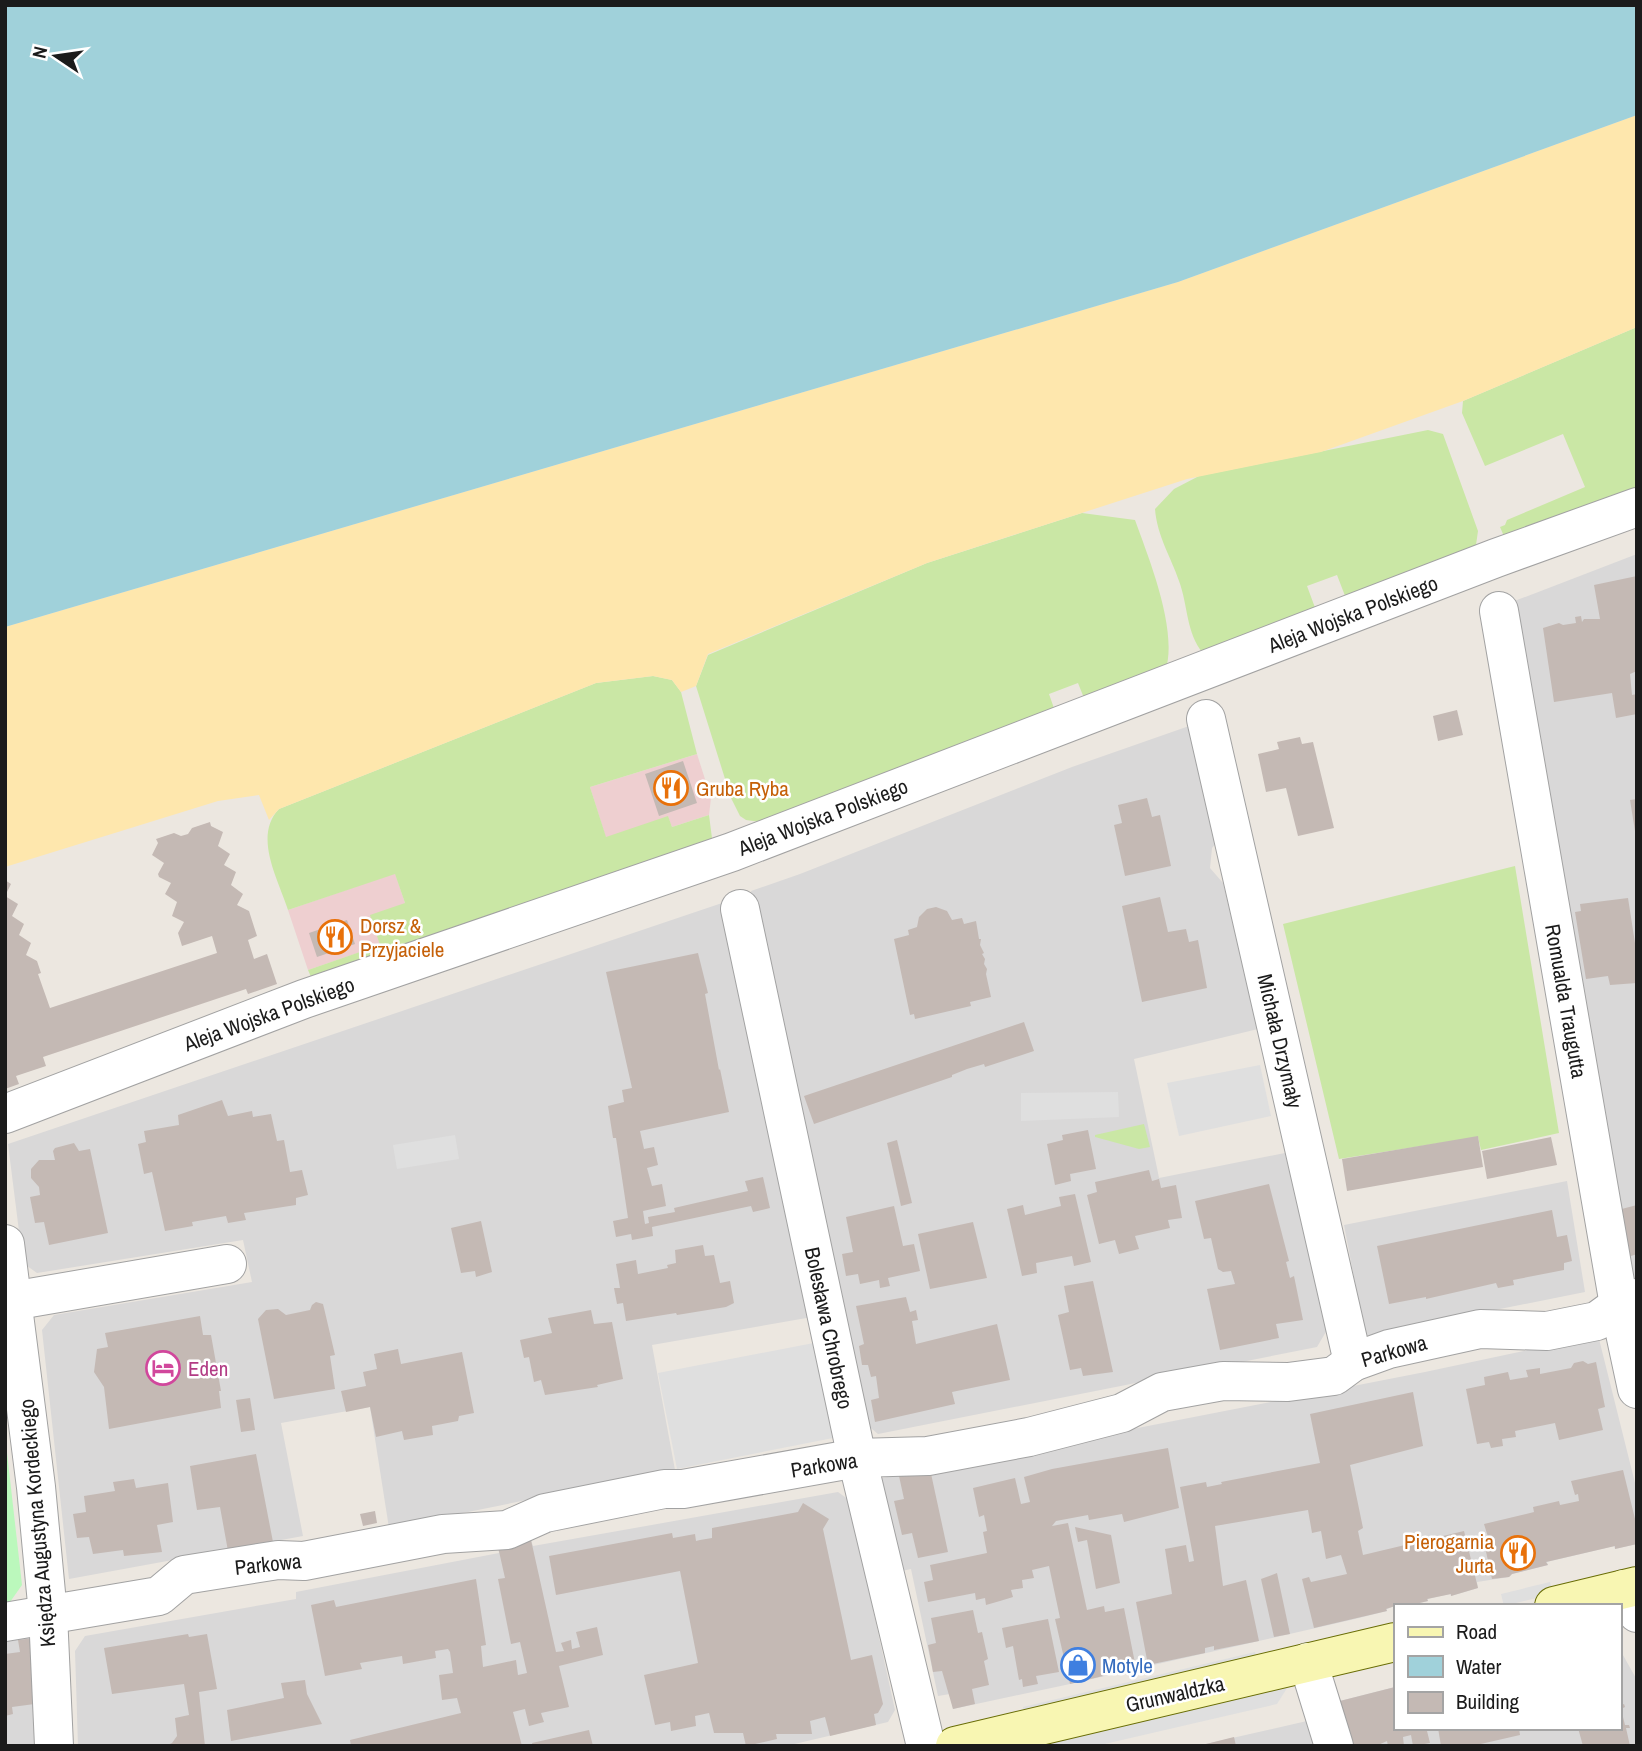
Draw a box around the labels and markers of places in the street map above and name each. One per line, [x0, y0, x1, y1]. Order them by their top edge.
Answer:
restaurant icon: Gruba Ryba [652, 769, 690, 807]
place label: Gruba Ryba [696, 774, 789, 803]
place label: Dorsz & Przyjaciele [360, 911, 444, 964]
restaurant icon: Dorsz & Przyjaciele [316, 918, 354, 956]
hotel icon: Eden [144, 1349, 182, 1387]
place label: Eden [188, 1354, 228, 1383]
place label: Pierogarnia Jurta [1404, 1527, 1494, 1580]
restaurant icon: Pierogarnia Jurta [1499, 1534, 1537, 1572]
shop icon: Motyle [1059, 1646, 1097, 1684]
place label: Motyle [1102, 1651, 1153, 1680]

